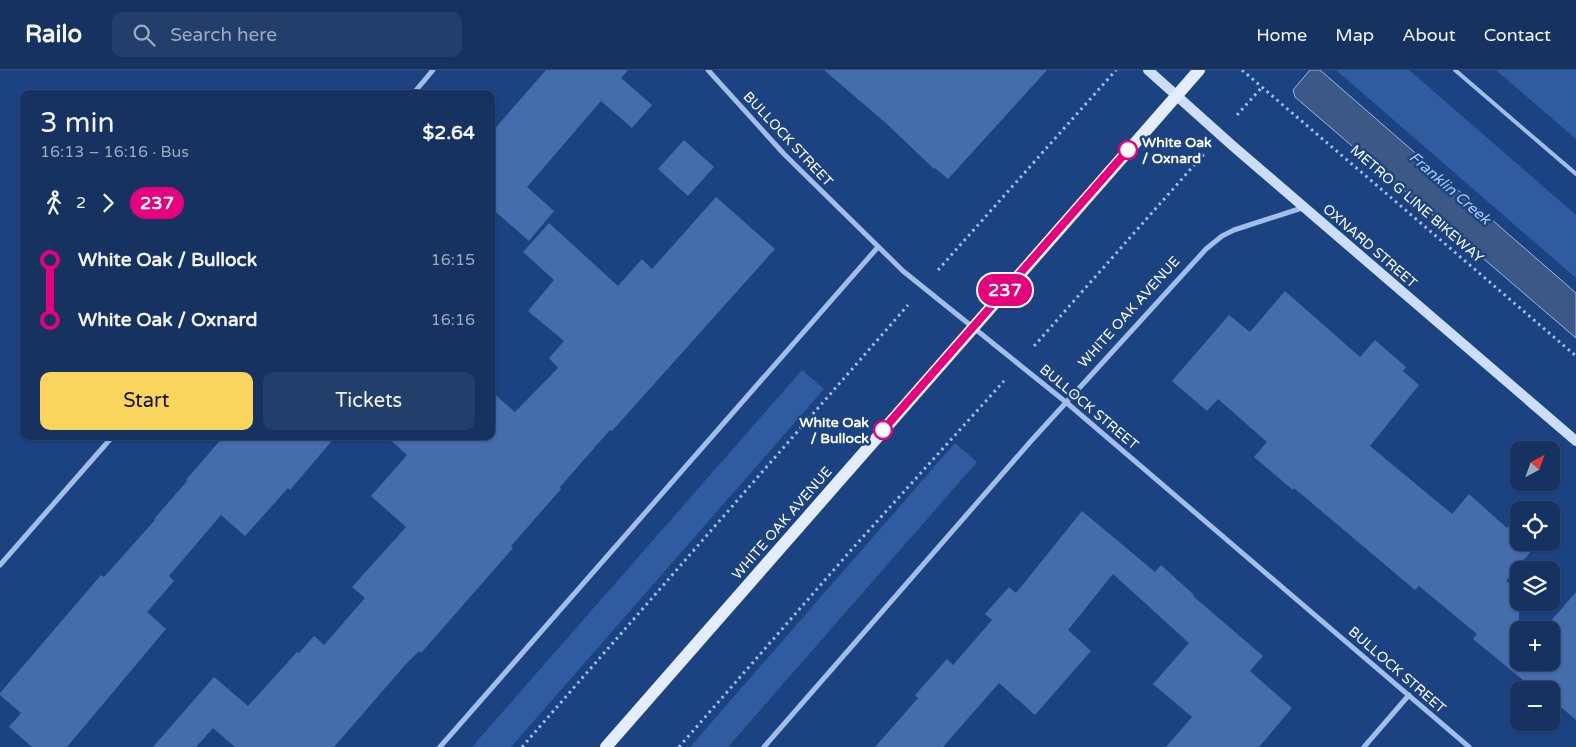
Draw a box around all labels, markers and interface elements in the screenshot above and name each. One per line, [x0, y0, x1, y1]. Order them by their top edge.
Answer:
search box [112, 12, 462, 57]
text: Railo [25, 20, 82, 49]
icon: search [130, 21, 158, 49]
text: Search here [170, 24, 277, 46]
text: Home [1256, 24, 1307, 46]
text: Map [1335, 24, 1374, 46]
text: About [1402, 24, 1456, 46]
text: Contact [1484, 24, 1551, 46]
street label: BULLOCK STREET [740, 88, 837, 190]
text: 3 min [40, 106, 115, 140]
text: $2.64 [423, 122, 475, 144]
place label: White Oak / Oxnard [1142, 134, 1212, 167]
marker: White Oak / Oxnard [1118, 140, 1138, 160]
text: 16:13 – 16:16 · Bus [40, 142, 189, 162]
street label: METRO G LINE BIKEWAY [1347, 142, 1487, 266]
water label: Franklin Creek [1406, 148, 1496, 229]
icon: walk [40, 189, 68, 217]
icon: forward [94, 189, 122, 217]
text: 237 [140, 192, 174, 214]
text: 2 [76, 193, 86, 213]
street label: OXNARD STREET [1319, 200, 1421, 292]
text: White Oak / Bullock [78, 249, 257, 271]
text: 16:15 [431, 250, 475, 270]
street label: WHITE OAK AVENUE [1075, 253, 1183, 371]
line badge: 237 [976, 274, 1034, 306]
text: 237 [988, 279, 1022, 301]
text: White Oak / Oxnard [78, 309, 258, 331]
text: 16:16 [431, 310, 475, 330]
street label: BULLOCK STREET [1036, 361, 1142, 454]
button: Start [40, 372, 253, 430]
button: Tickets [263, 372, 475, 430]
place label: White Oak / Bullock [799, 414, 869, 447]
marker: White Oak / Bullock [873, 420, 893, 440]
north arrow [1510, 441, 1560, 491]
map controls [1510, 441, 1560, 731]
street label: WHITE OAK AVENUE [728, 463, 836, 583]
button: locate [1510, 501, 1560, 551]
button: layers [1510, 561, 1560, 611]
button: + [1510, 621, 1560, 671]
street label: BULLOCK STREET [1345, 623, 1450, 717]
button: − [1510, 681, 1560, 731]

